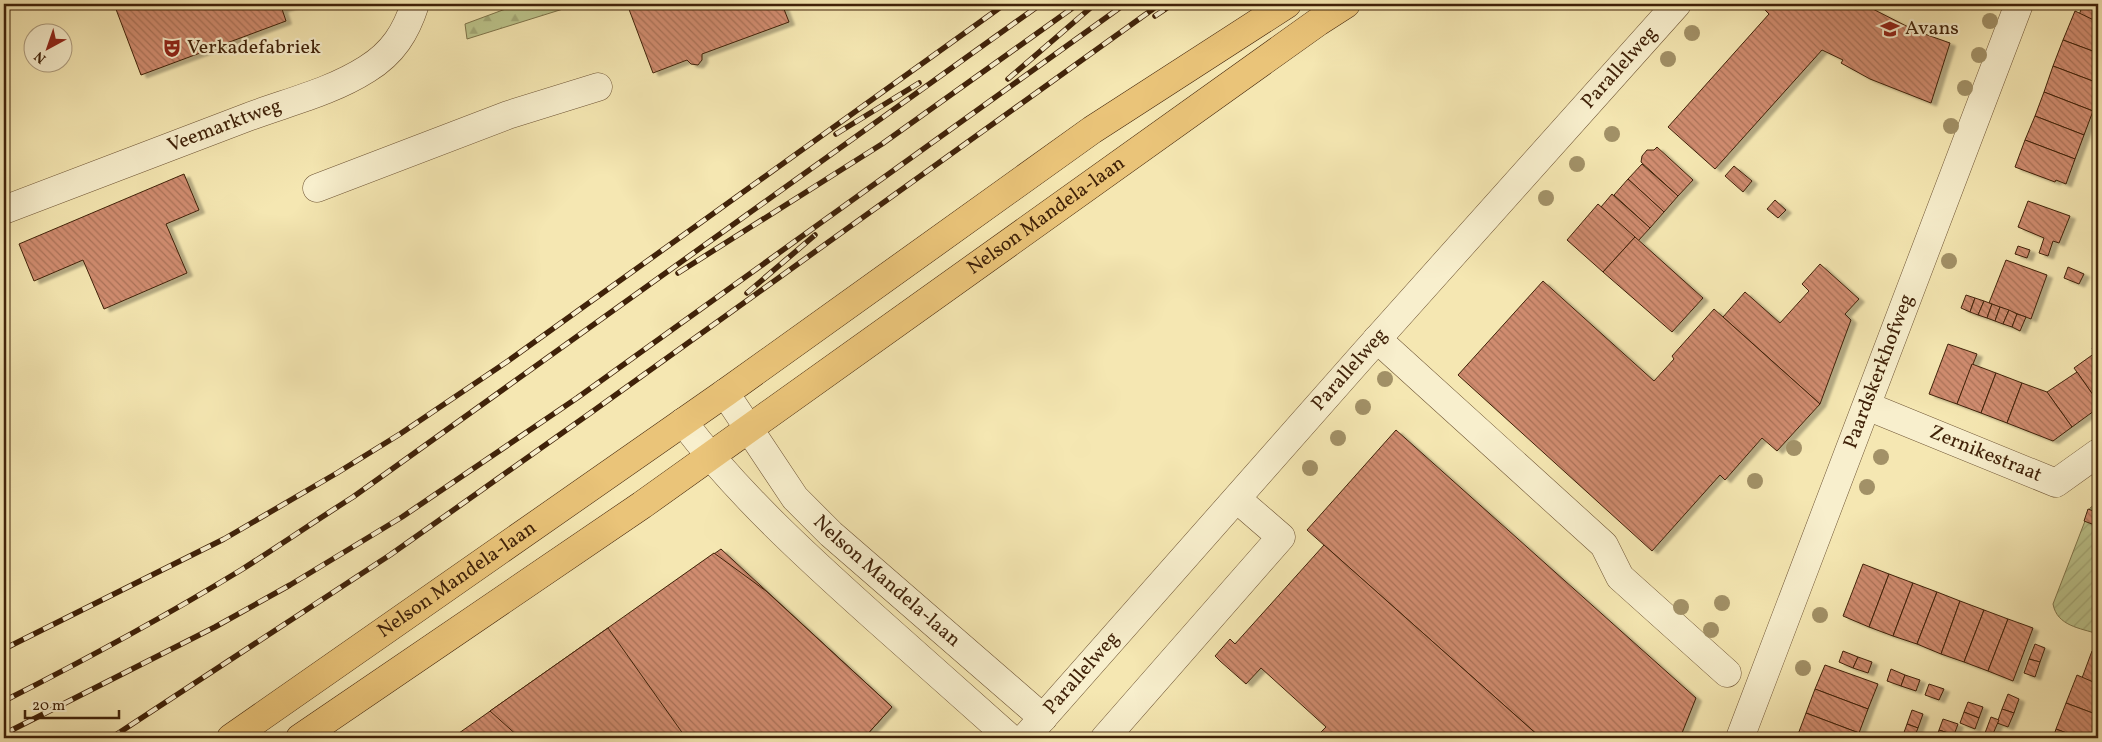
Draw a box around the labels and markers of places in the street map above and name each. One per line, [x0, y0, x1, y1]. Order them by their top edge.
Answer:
place label: Avans [1905, 15, 1959, 43]
school or university icon: Avans [1879, 18, 1901, 40]
place label: Verkadefabriek [187, 34, 321, 62]
theatre icon: Verkadefabriek [161, 37, 183, 59]

